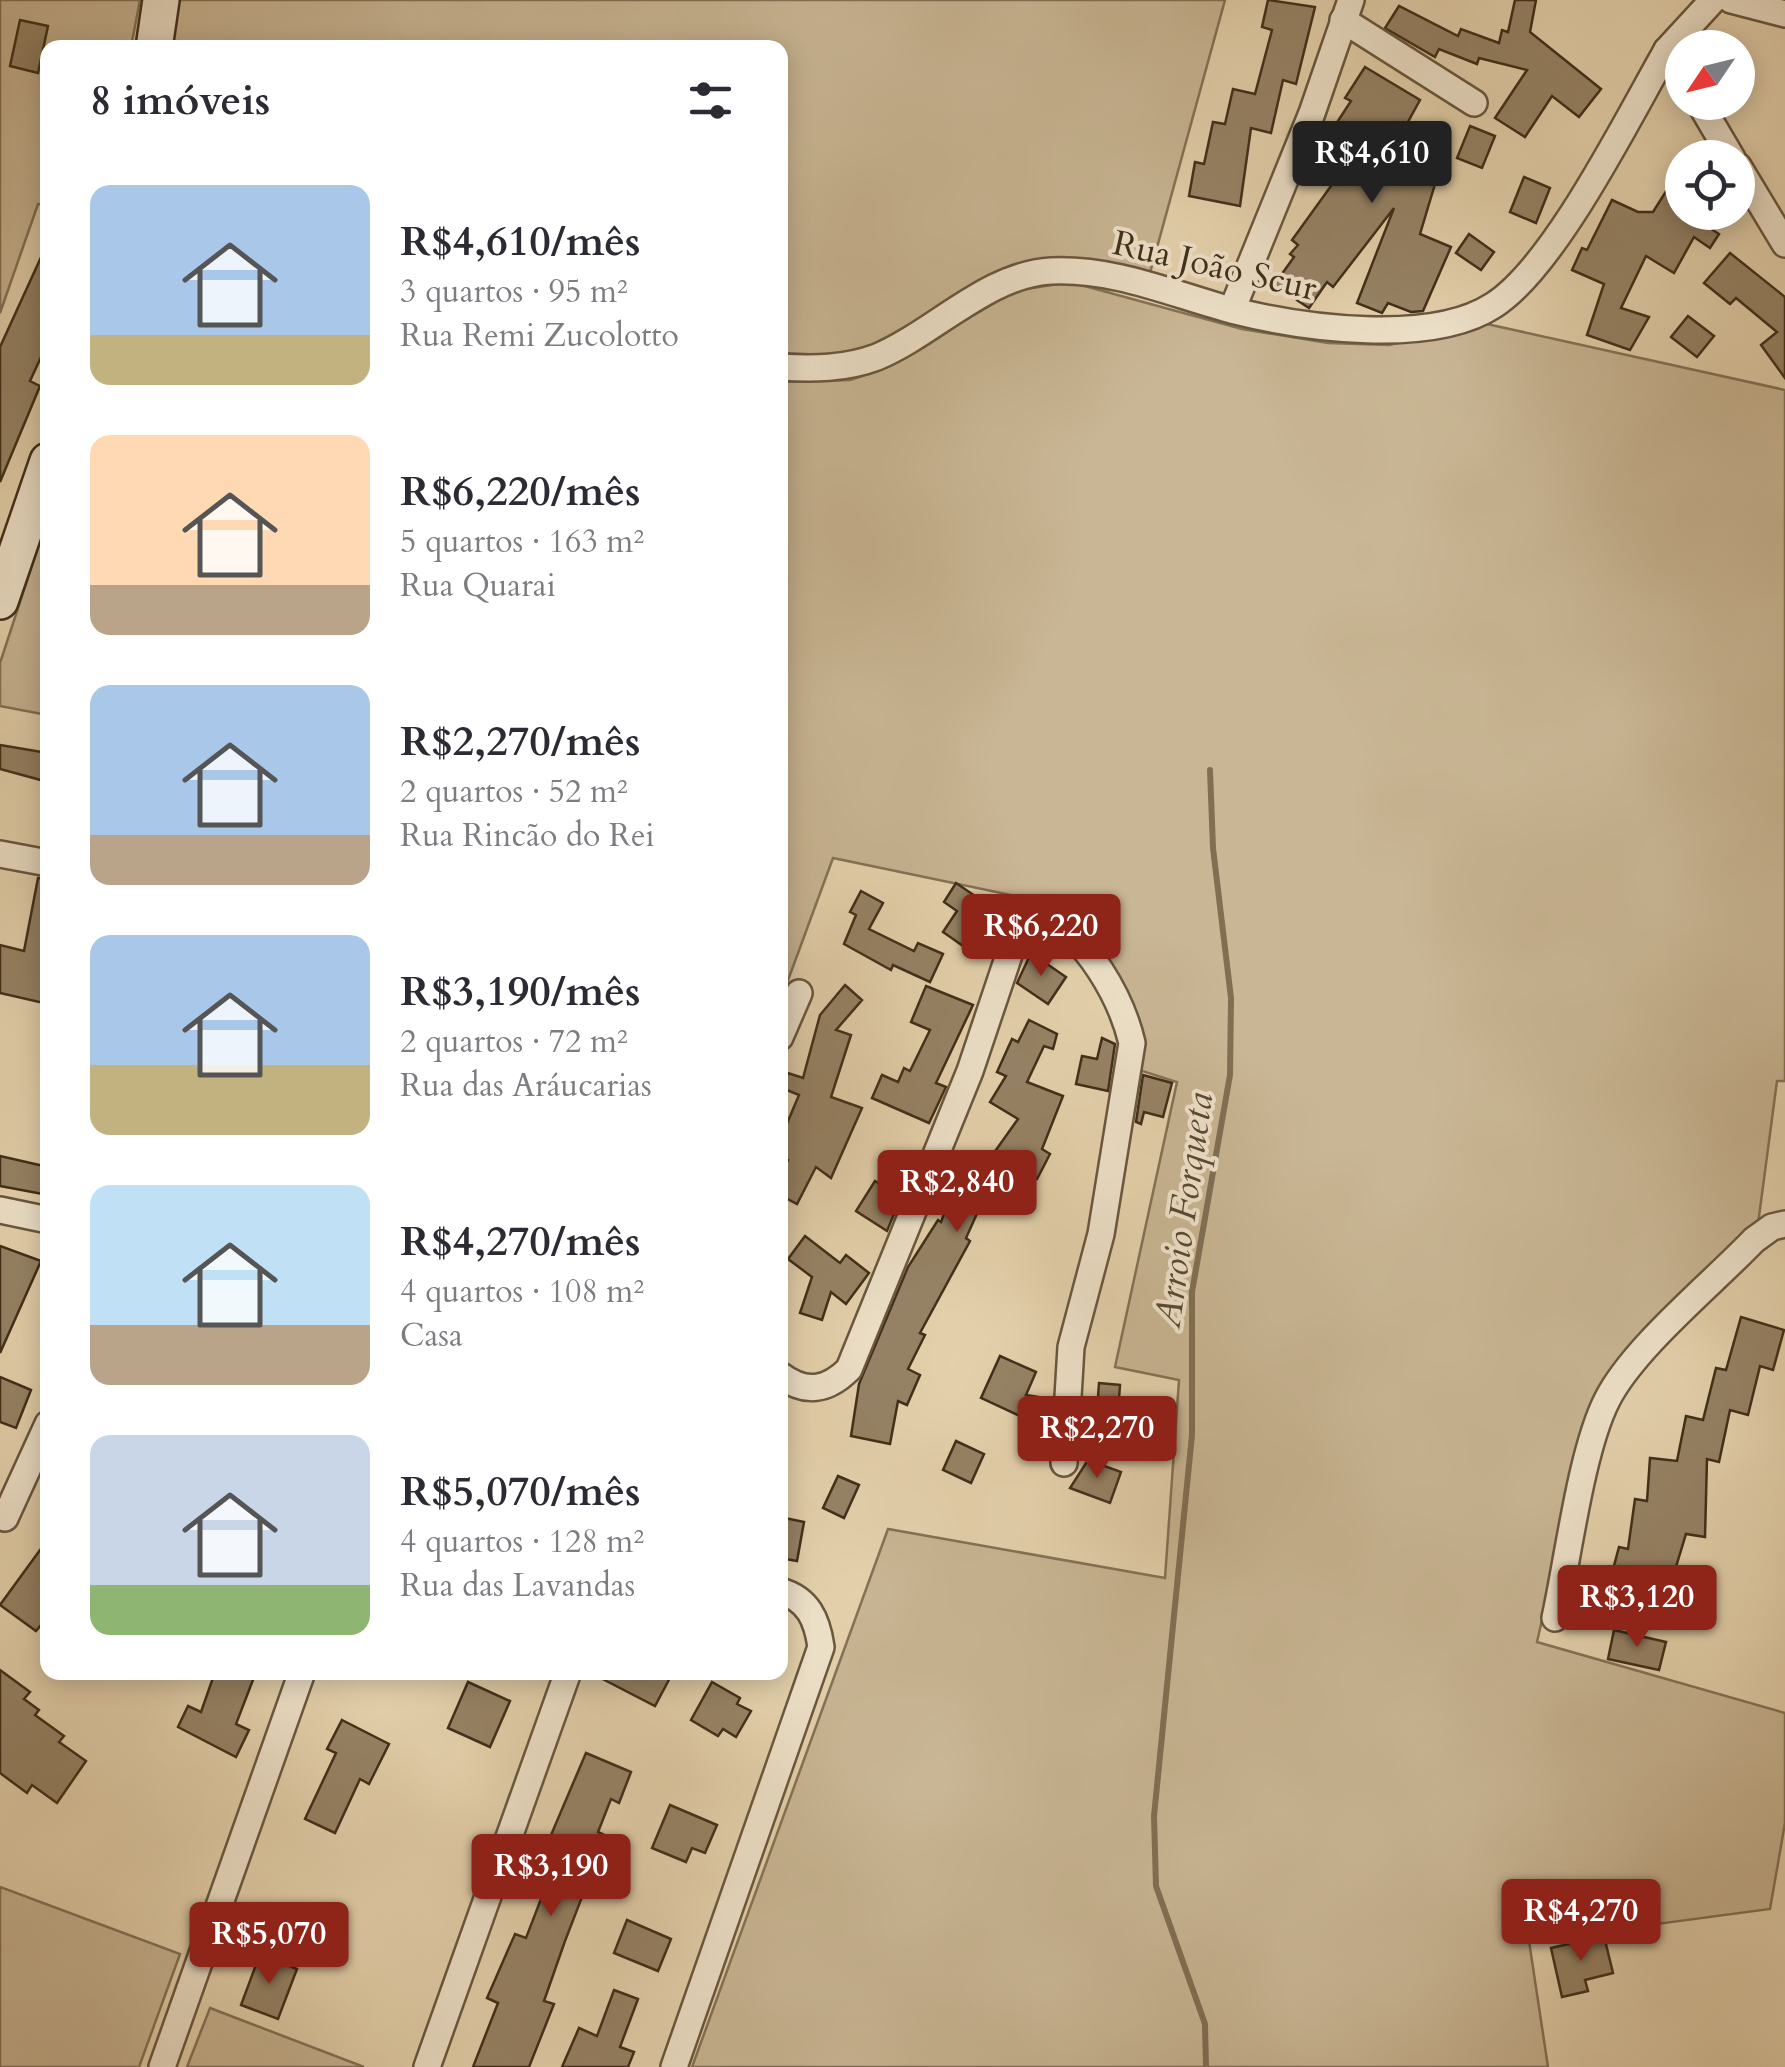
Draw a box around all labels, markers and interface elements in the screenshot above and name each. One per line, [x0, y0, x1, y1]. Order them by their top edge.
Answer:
north arrow [1665, 30, 1755, 120]
map controls [1665, 30, 1755, 230]
text: 8 imóveis [90, 72, 270, 129]
icon: filters [683, 73, 738, 128]
pin: R$4,610 [1280, 121, 1464, 206]
text: R$4,610 [1315, 131, 1429, 175]
button: locate [1665, 140, 1755, 230]
text: R$4,610/mês [400, 213, 641, 270]
street label: Rua João Scur [1108, 219, 1322, 313]
icon: home [170, 225, 290, 345]
text: 3 quartos · 95 m² [400, 270, 628, 314]
text: Rua Remi Zucolotto [400, 314, 679, 358]
text: R$6,220/mês [400, 463, 641, 520]
icon: home [170, 475, 290, 595]
text: 5 quartos · 163 m² [400, 520, 644, 564]
text: Rua Quarai [400, 564, 556, 608]
text: R$2,270/mês [400, 713, 641, 770]
icon: home [170, 725, 290, 845]
text: 2 quartos · 52 m² [400, 770, 628, 814]
text: Rua Rincão do Rei [400, 814, 655, 858]
pin: R$6,220 [949, 894, 1133, 979]
text: R$6,220 [984, 904, 1098, 948]
text: R$3,190/mês [400, 963, 641, 1020]
icon: home [170, 975, 290, 1095]
text: 2 quartos · 72 m² [400, 1020, 628, 1064]
text: Rua das Aráucarias [400, 1064, 652, 1108]
water label: Arroio Forqueta [1142, 1089, 1226, 1332]
pin: R$2,840 [865, 1150, 1049, 1235]
text: R$2,840 [900, 1160, 1014, 1204]
text: R$4,270/mês [400, 1213, 641, 1270]
icon: home [170, 1225, 290, 1345]
text: 4 quartos · 108 m² [400, 1270, 644, 1314]
text: Casa [400, 1314, 463, 1358]
pin: R$2,270 [1005, 1396, 1189, 1481]
text: R$2,270 [1040, 1406, 1154, 1450]
text: R$5,070/mês [400, 1463, 641, 1520]
icon: home [170, 1475, 290, 1595]
text: 4 quartos · 128 m² [400, 1520, 644, 1564]
text: Rua das Lavandas [400, 1564, 635, 1608]
pin: R$3,120 [1545, 1565, 1729, 1650]
text: R$3,120 [1580, 1575, 1694, 1619]
pin: R$3,190 [459, 1834, 643, 1919]
text: R$3,190 [494, 1844, 608, 1888]
pin: R$4,270 [1489, 1879, 1673, 1964]
text: R$4,270 [1524, 1889, 1638, 1933]
pin: R$5,070 [177, 1902, 361, 1987]
text: R$5,070 [212, 1912, 326, 1956]

